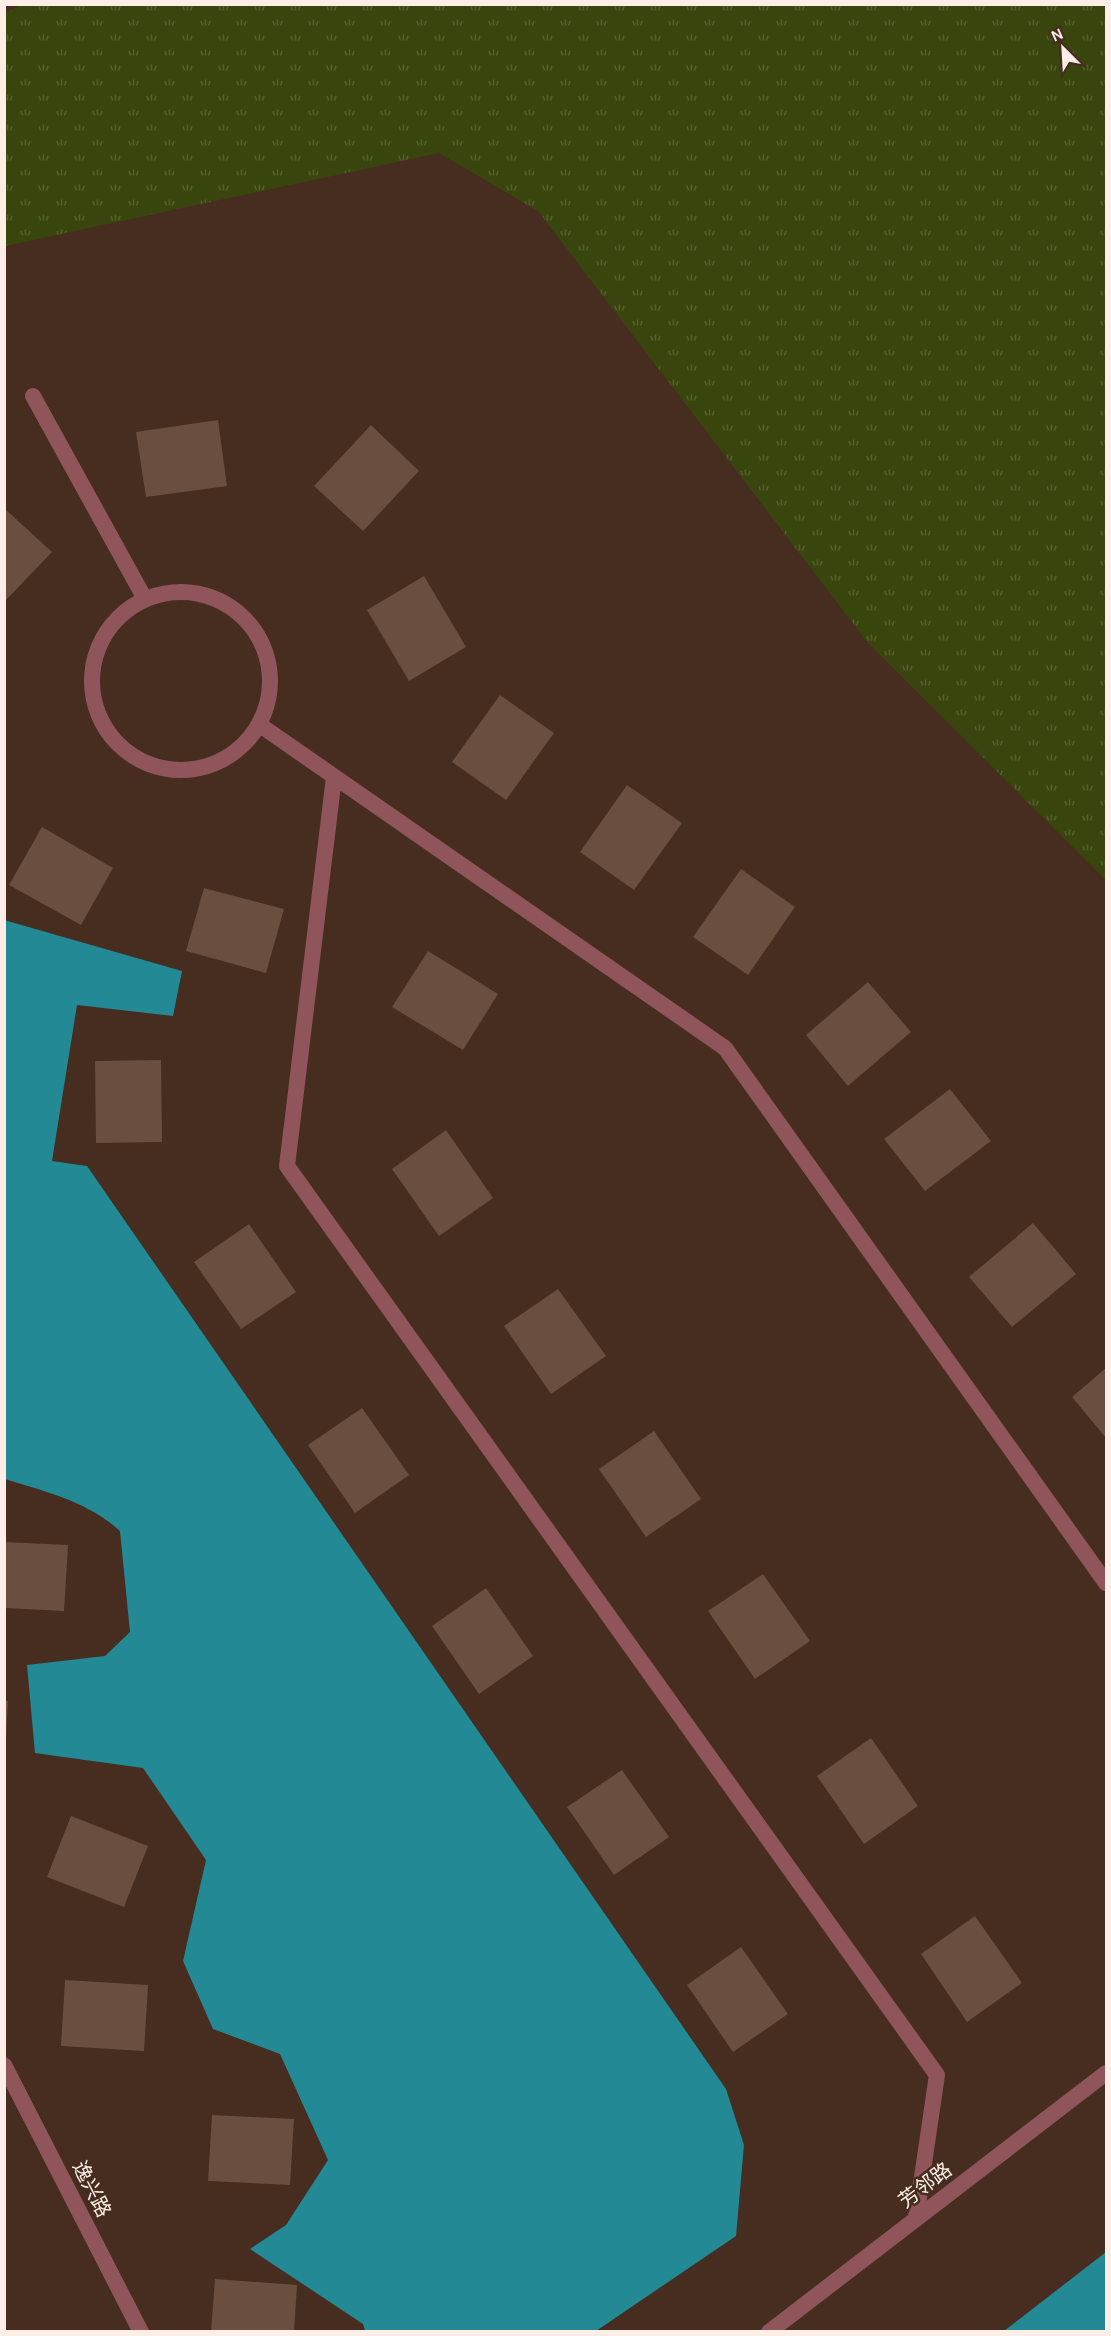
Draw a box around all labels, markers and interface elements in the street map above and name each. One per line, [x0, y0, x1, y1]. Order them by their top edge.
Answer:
north arrow [1033, 18, 1093, 78]
text: N [1048, 24, 1066, 46]
street label: 逸兴路 [68, 2157, 115, 2221]
street label: 芳邻路 [894, 2158, 956, 2213]

